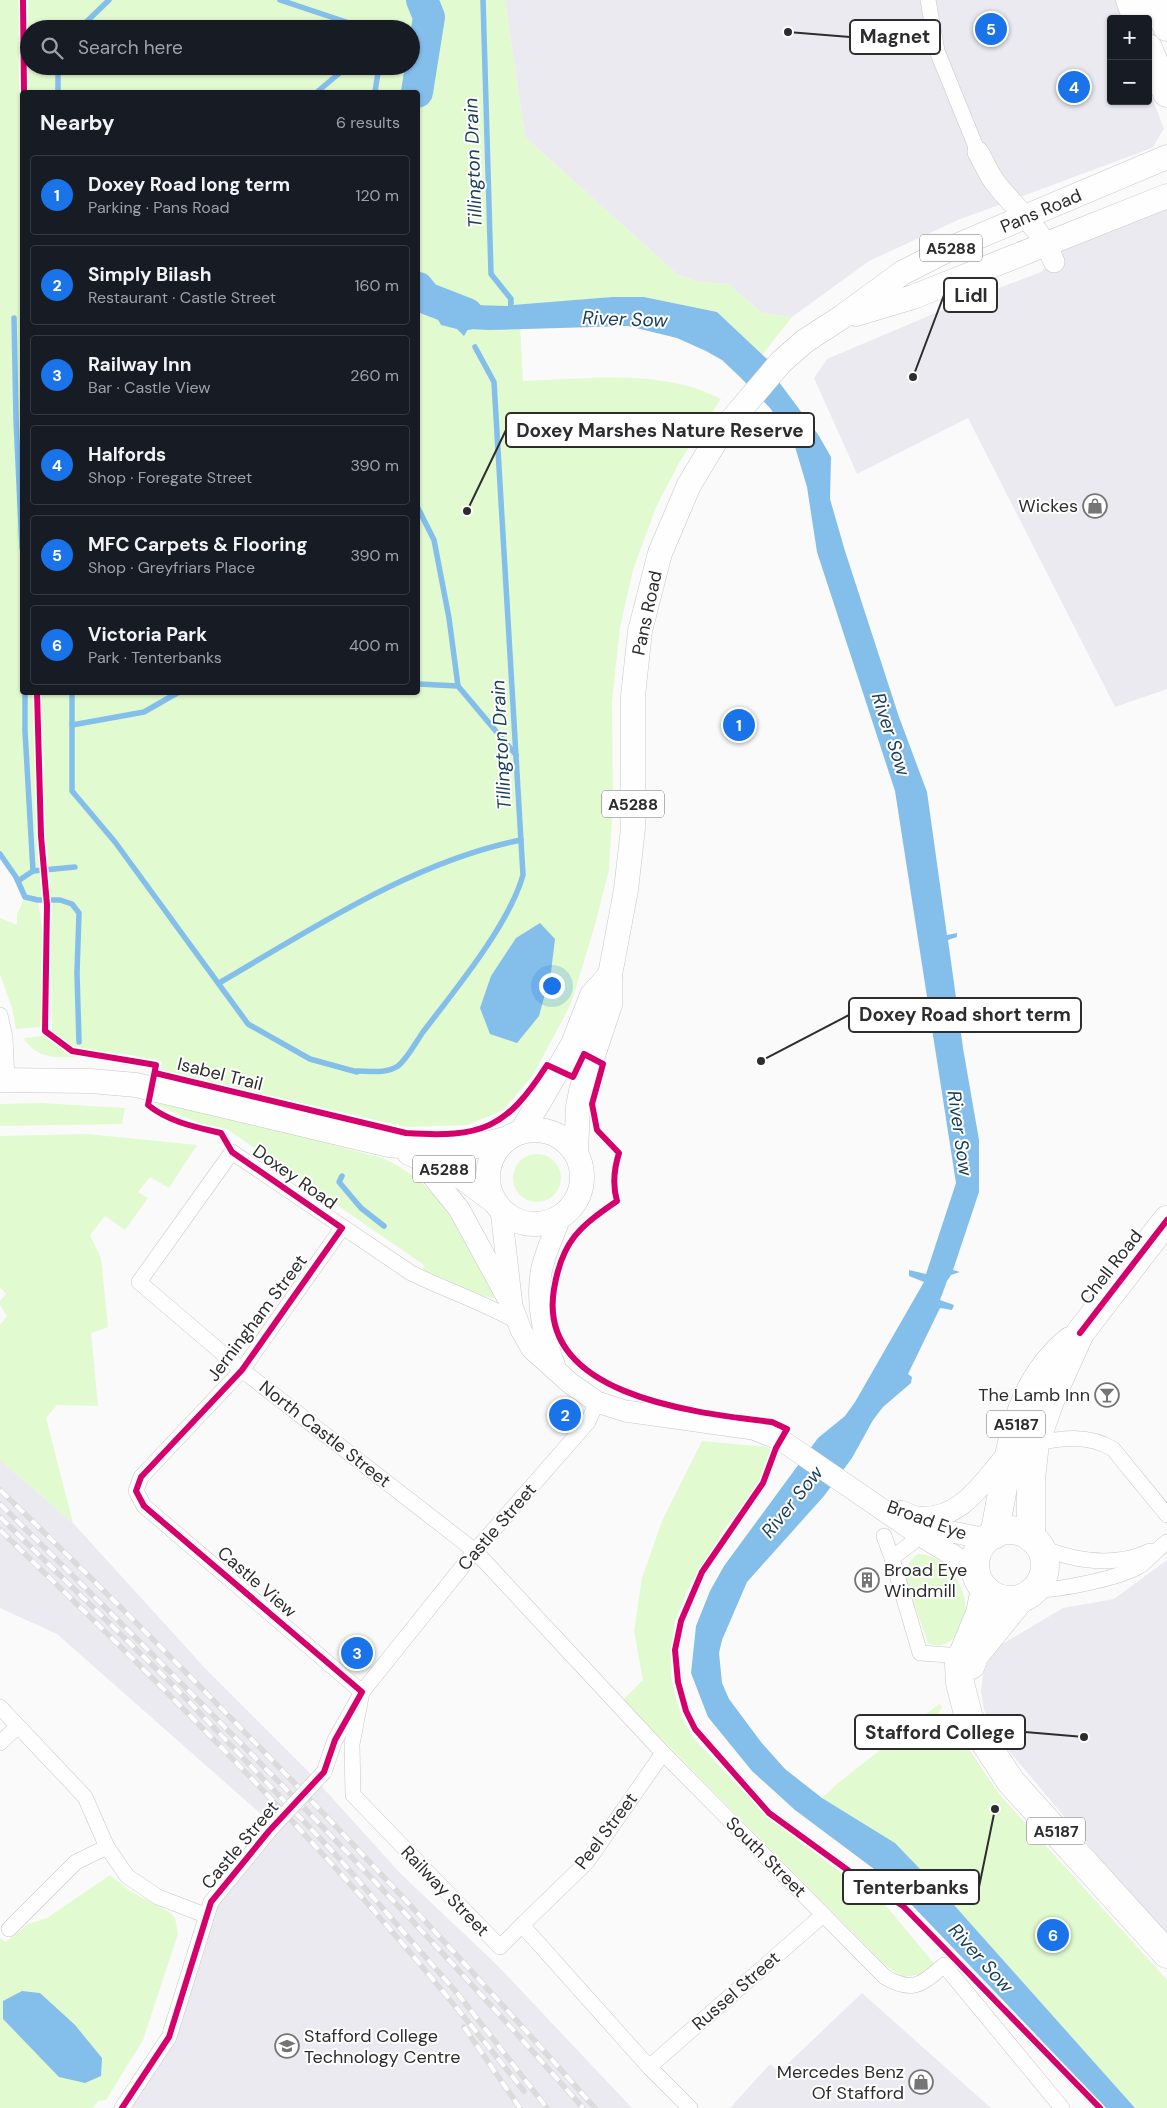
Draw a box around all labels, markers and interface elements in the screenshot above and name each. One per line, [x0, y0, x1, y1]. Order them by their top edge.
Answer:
pin: 5 [975, 10, 1007, 48]
map controls [1107, 15, 1152, 105]
button: + [1107, 15, 1152, 60]
search box [20, 20, 420, 75]
callout: Magnet [850, 20, 940, 54]
text: Magnet [860, 24, 930, 49]
icon: search [38, 34, 66, 62]
text: Search here [78, 35, 183, 60]
button: − [1107, 60, 1152, 105]
pin: 4 [1058, 68, 1090, 106]
water label: Tillington Drain [458, 97, 488, 229]
text: Nearby [40, 109, 114, 137]
text: 6 results [336, 112, 400, 133]
text: Doxey Road long term [88, 172, 290, 197]
street label: Pans Road [997, 183, 1085, 239]
text: 1 [54, 185, 60, 206]
text: 120 m [355, 185, 399, 206]
text: Parking · Pans Road [88, 197, 230, 218]
road number: A5288 [920, 234, 982, 262]
text: Simply Bilash [88, 262, 211, 287]
text: 2 [52, 275, 62, 296]
text: 160 m [355, 275, 399, 296]
callout: Lidl [944, 278, 997, 312]
text: Lidl [954, 283, 988, 308]
text: Restaurant · Castle Street [88, 287, 276, 308]
water label: River Sow [582, 305, 669, 333]
text: Railway Inn [88, 352, 191, 377]
text: 3 [52, 365, 62, 386]
text: 260 m [350, 365, 399, 386]
text: Bar · Castle View [88, 377, 211, 398]
callout: Doxey Marshes Nature Reserve [506, 413, 814, 447]
text: Doxey Marshes Nature Reserve [516, 418, 804, 443]
text: Halfords [88, 442, 166, 467]
text: 4 [52, 455, 62, 476]
text: 390 m [351, 455, 399, 476]
text: Shop · Foregate Street [88, 467, 252, 488]
shop icon: Wickes [1082, 493, 1108, 519]
place label: Wickes [1018, 494, 1078, 518]
text: MFC Carpets & Flooring [88, 532, 308, 557]
text: 5 [52, 545, 62, 566]
text: 390 m [351, 545, 399, 566]
text: Shop · Greyfriars Place [88, 557, 255, 578]
street label: Pans Road [626, 568, 668, 658]
text: Victoria Park [88, 622, 207, 647]
text: 6 [52, 635, 62, 656]
text: 400 m [349, 635, 399, 656]
text: Park · Tenterbanks [88, 647, 222, 668]
water label: Tillington Drain [485, 679, 517, 811]
water label: River Sow [866, 689, 916, 779]
pin: 1 [723, 706, 755, 744]
road number: A5288 [602, 791, 664, 818]
your location [539, 973, 565, 999]
callout: Doxey Road short term [849, 998, 1081, 1032]
text: Doxey Road short term [859, 1002, 1071, 1027]
street label: Isabel Trail [175, 1052, 265, 1096]
water label: River Sow [942, 1089, 978, 1178]
street label: Doxey Road [248, 1139, 342, 1215]
road number: A5288 [413, 1156, 475, 1182]
street label: Chell Road [1074, 1225, 1148, 1309]
street label: Jerningham Street [201, 1250, 313, 1386]
street label: North Castle Street [254, 1375, 396, 1493]
bar icon: The Lamb Inn [1094, 1382, 1120, 1408]
place label: The Lamb Inn [978, 1383, 1090, 1407]
pin: 2 [549, 1396, 581, 1434]
road number: A5187 [987, 1410, 1045, 1438]
water label: River Sow [755, 1461, 829, 1543]
street label: Castle Street [452, 1478, 542, 1576]
street label: Broad Eye [884, 1494, 970, 1546]
street label: Castle View [212, 1541, 302, 1623]
place label: Broad Eye Windmill [884, 1558, 967, 1603]
building icon: Broad Eye Windmill [854, 1567, 880, 1593]
pin: 3 [341, 1634, 373, 1672]
callout: Stafford College [855, 1715, 1025, 1749]
text: Stafford College [865, 1720, 1015, 1745]
street label: Peel Street [569, 1788, 643, 1874]
street label: Castle Street [196, 1796, 284, 1894]
street label: South Street [721, 1812, 811, 1902]
road number: A5187 [1027, 1818, 1085, 1844]
street label: Railway Street [396, 1840, 494, 1942]
callout: Tenterbanks [843, 1870, 979, 1904]
text: Tenterbanks [853, 1875, 969, 1900]
pin: 6 [1037, 1916, 1069, 1954]
water label: River Sow [943, 1918, 1019, 1999]
street label: Russel Street [687, 1946, 785, 2036]
place label: Stafford College Technology Centre [304, 2024, 461, 2069]
school or university icon: Stafford College Technology Centre [274, 2033, 300, 2059]
place label: Mercedes Benz Of Stafford [777, 2060, 904, 2105]
shop icon: Mercedes Benz Of Stafford [908, 2069, 934, 2095]

